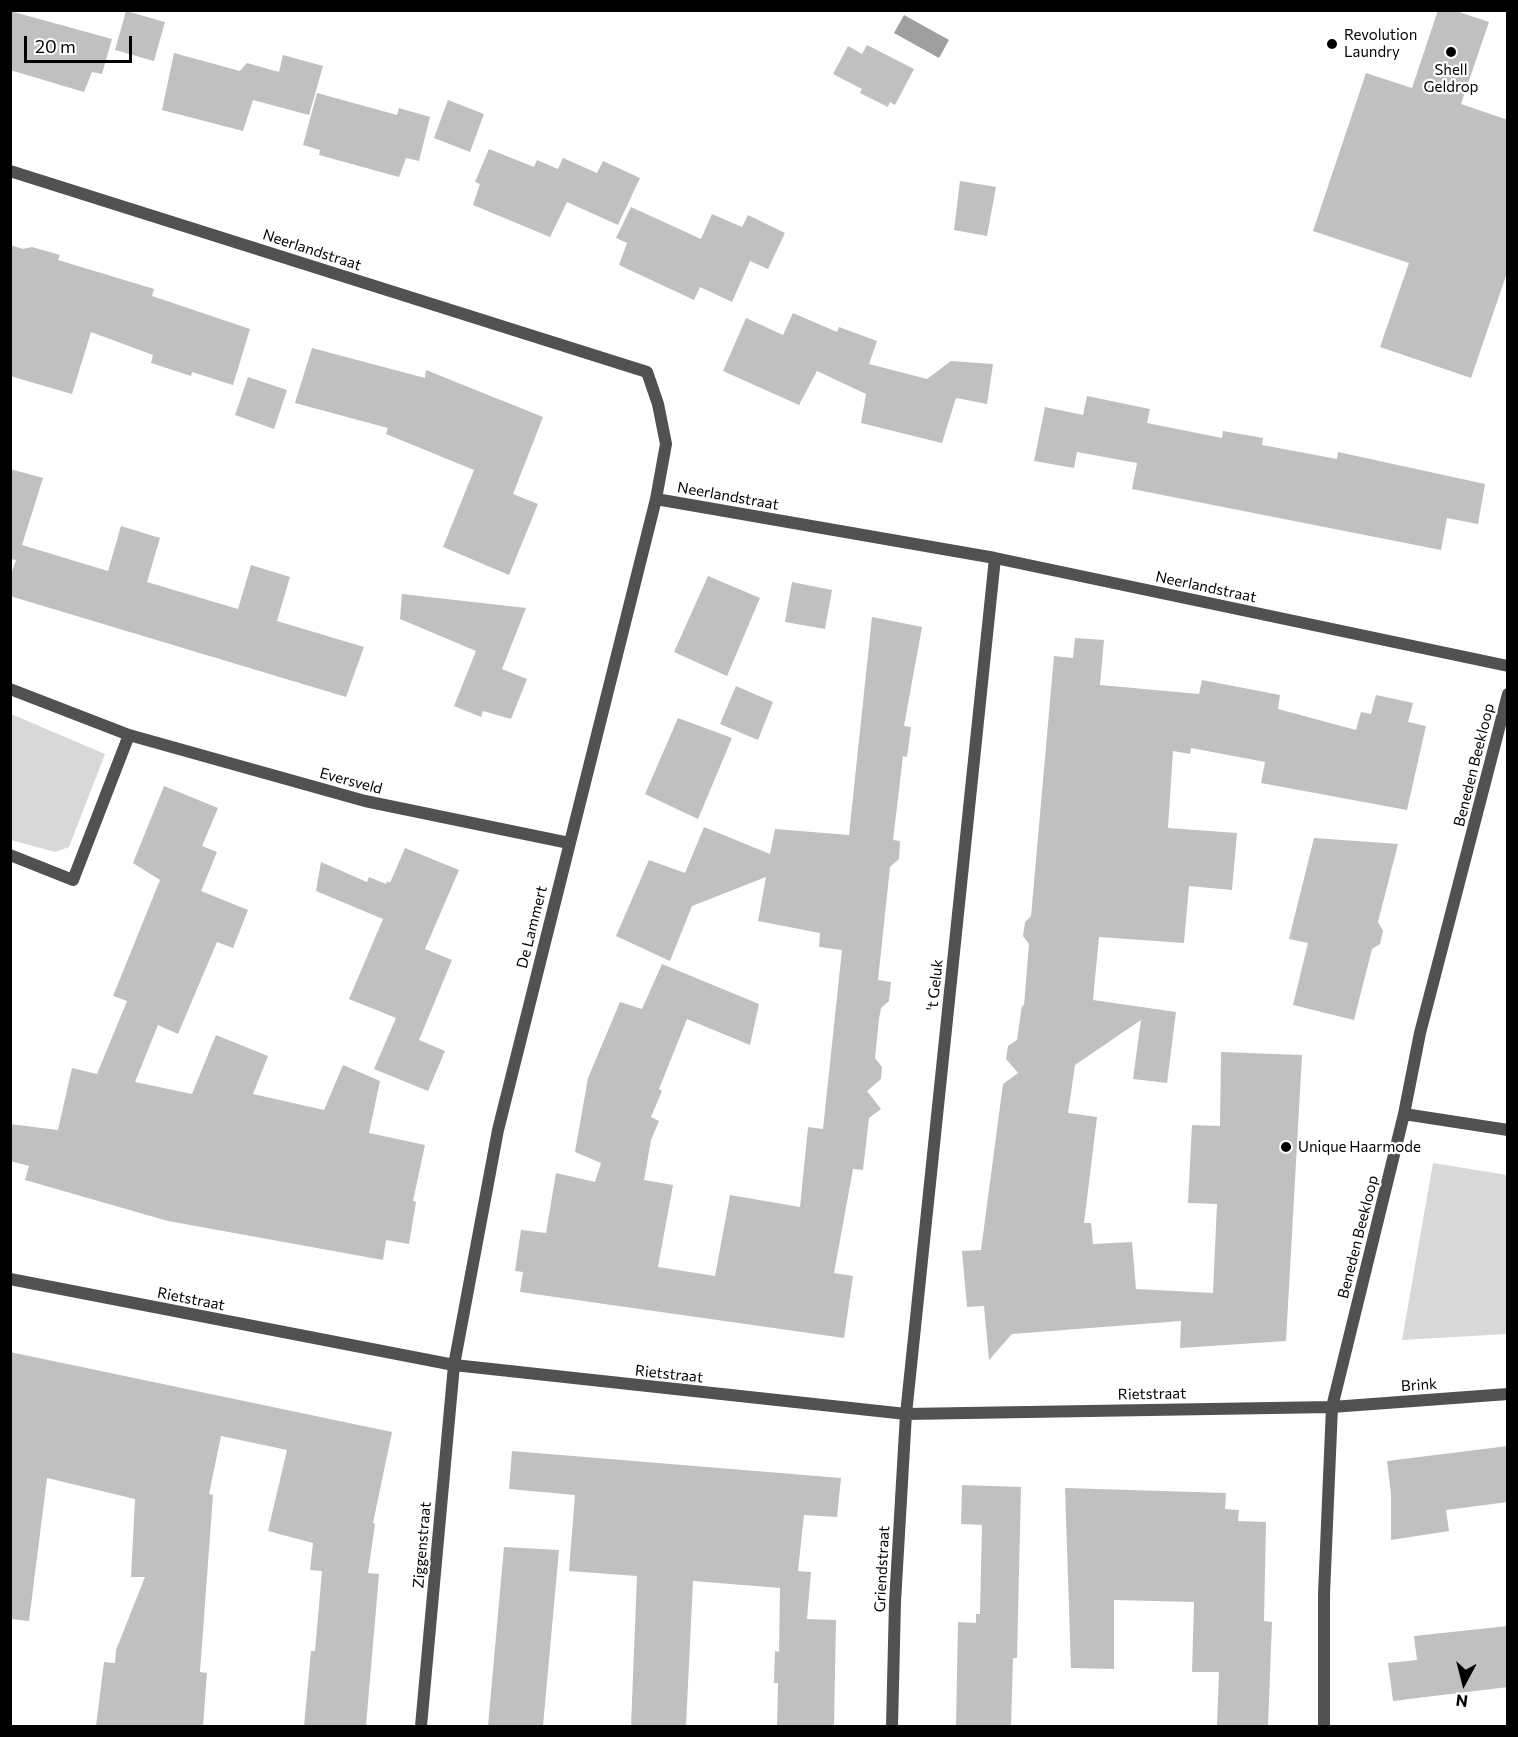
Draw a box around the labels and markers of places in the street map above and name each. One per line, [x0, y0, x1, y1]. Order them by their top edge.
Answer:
place label: Revolution Laundry [1344, 26, 1417, 61]
marker: Revolution Laundry [1325, 37, 1339, 51]
marker: Shell Geldrop [1444, 45, 1458, 59]
place label: Shell Geldrop [1424, 61, 1478, 96]
place label: Unique Haarmode [1298, 1138, 1421, 1156]
marker: Unique Haarmode [1279, 1140, 1293, 1154]

